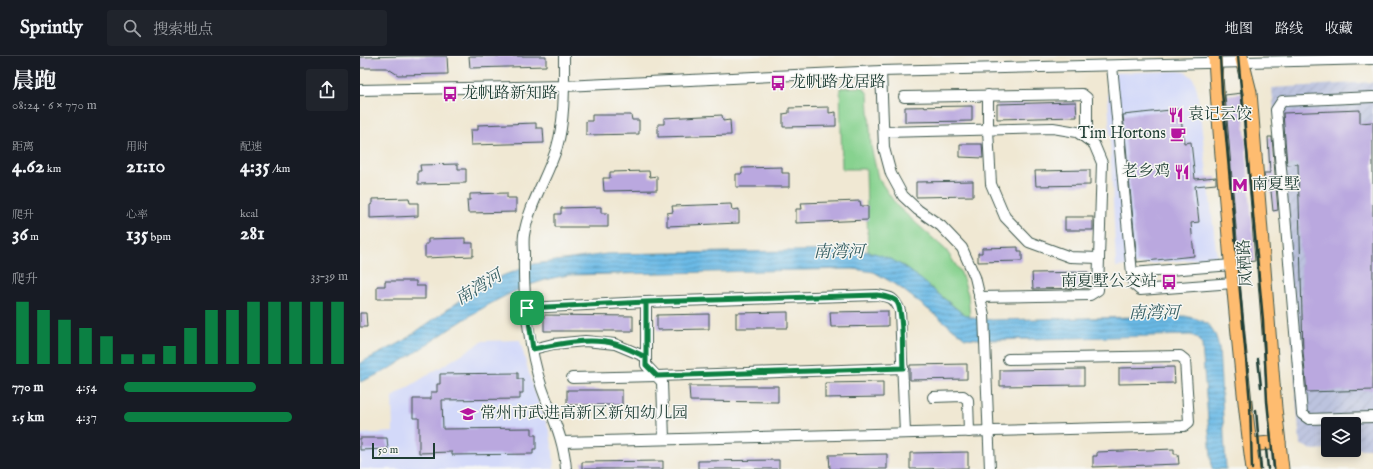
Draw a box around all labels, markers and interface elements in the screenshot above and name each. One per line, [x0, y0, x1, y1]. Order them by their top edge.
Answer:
search box [107, 10, 387, 46]
text: Sprintly [20, 16, 83, 40]
icon: search [121, 17, 143, 39]
text: 搜索地点 [153, 20, 213, 39]
text: 地图 [1225, 20, 1253, 38]
text: 路线 [1275, 20, 1303, 38]
text: 收藏 [1325, 20, 1353, 38]
text: 晨跑 [12, 68, 56, 96]
button: share [306, 69, 348, 111]
place label: 龙帆路龙居路 [790, 73, 886, 93]
bus stop icon: 龙帆路龙居路 [769, 74, 787, 92]
place label: 龙帆路新知路 [462, 84, 558, 104]
bus stop icon: 龙帆路新知路 [441, 85, 459, 103]
text: 08:24 · 6 × 770 m [12, 97, 97, 114]
place label: 袁记云饺 [1188, 105, 1252, 125]
restaurant icon: 袁记云饺 [1167, 106, 1185, 124]
place label: Tim Hortons [1078, 124, 1166, 144]
cafe icon: Tim Hortons [1169, 125, 1187, 143]
text: 距离 [12, 140, 34, 154]
text: 用时 [126, 140, 148, 154]
text: 配速 [240, 140, 262, 154]
text: 4.62 [12, 154, 44, 179]
text: 21:10 [126, 154, 165, 179]
text: 4:35 [240, 154, 270, 179]
text: km [44, 162, 61, 176]
text: /km [270, 162, 290, 176]
place label: 老乡鸡 [1122, 162, 1170, 182]
restaurant icon: 老乡鸡 [1173, 163, 1191, 181]
place label: 南夏墅 [1252, 175, 1300, 195]
metro station icon: 南夏墅 [1231, 176, 1249, 194]
text: kcal [240, 207, 258, 221]
text: 爬升 [12, 208, 34, 222]
text: 心率 [126, 208, 148, 222]
text: 281 [240, 221, 265, 246]
text: 36 [12, 222, 28, 247]
text: 135 [126, 222, 148, 247]
text: m [28, 230, 39, 244]
text: bpm [148, 230, 171, 244]
street label: 凤栖路 [1234, 238, 1258, 288]
water label: 南湾河 [814, 242, 867, 263]
water label: 南湾河 [452, 264, 509, 310]
text: 33–39 m [311, 268, 348, 285]
text: 爬升 [12, 271, 38, 288]
place label: 南夏墅公交站 [1061, 272, 1157, 292]
bus stop icon: 南夏墅公交站 [1160, 273, 1178, 291]
pin [510, 291, 544, 325]
icon: arrive [516, 297, 538, 319]
water label: 南湾河 [1129, 303, 1182, 324]
text: 770 m [12, 379, 43, 396]
text: 4:54 [76, 379, 97, 396]
place label: 常州市武进高新区新知幼儿园 [480, 404, 688, 424]
school or university icon: 常州市武进高新区新知幼儿园 [459, 405, 477, 423]
text: 1.5 km [12, 409, 44, 426]
text: 4:37 [76, 409, 97, 426]
map controls [1321, 417, 1361, 457]
button: layers [1321, 417, 1361, 457]
scale bar [372, 441, 435, 460]
text: 50 m [378, 443, 398, 457]

